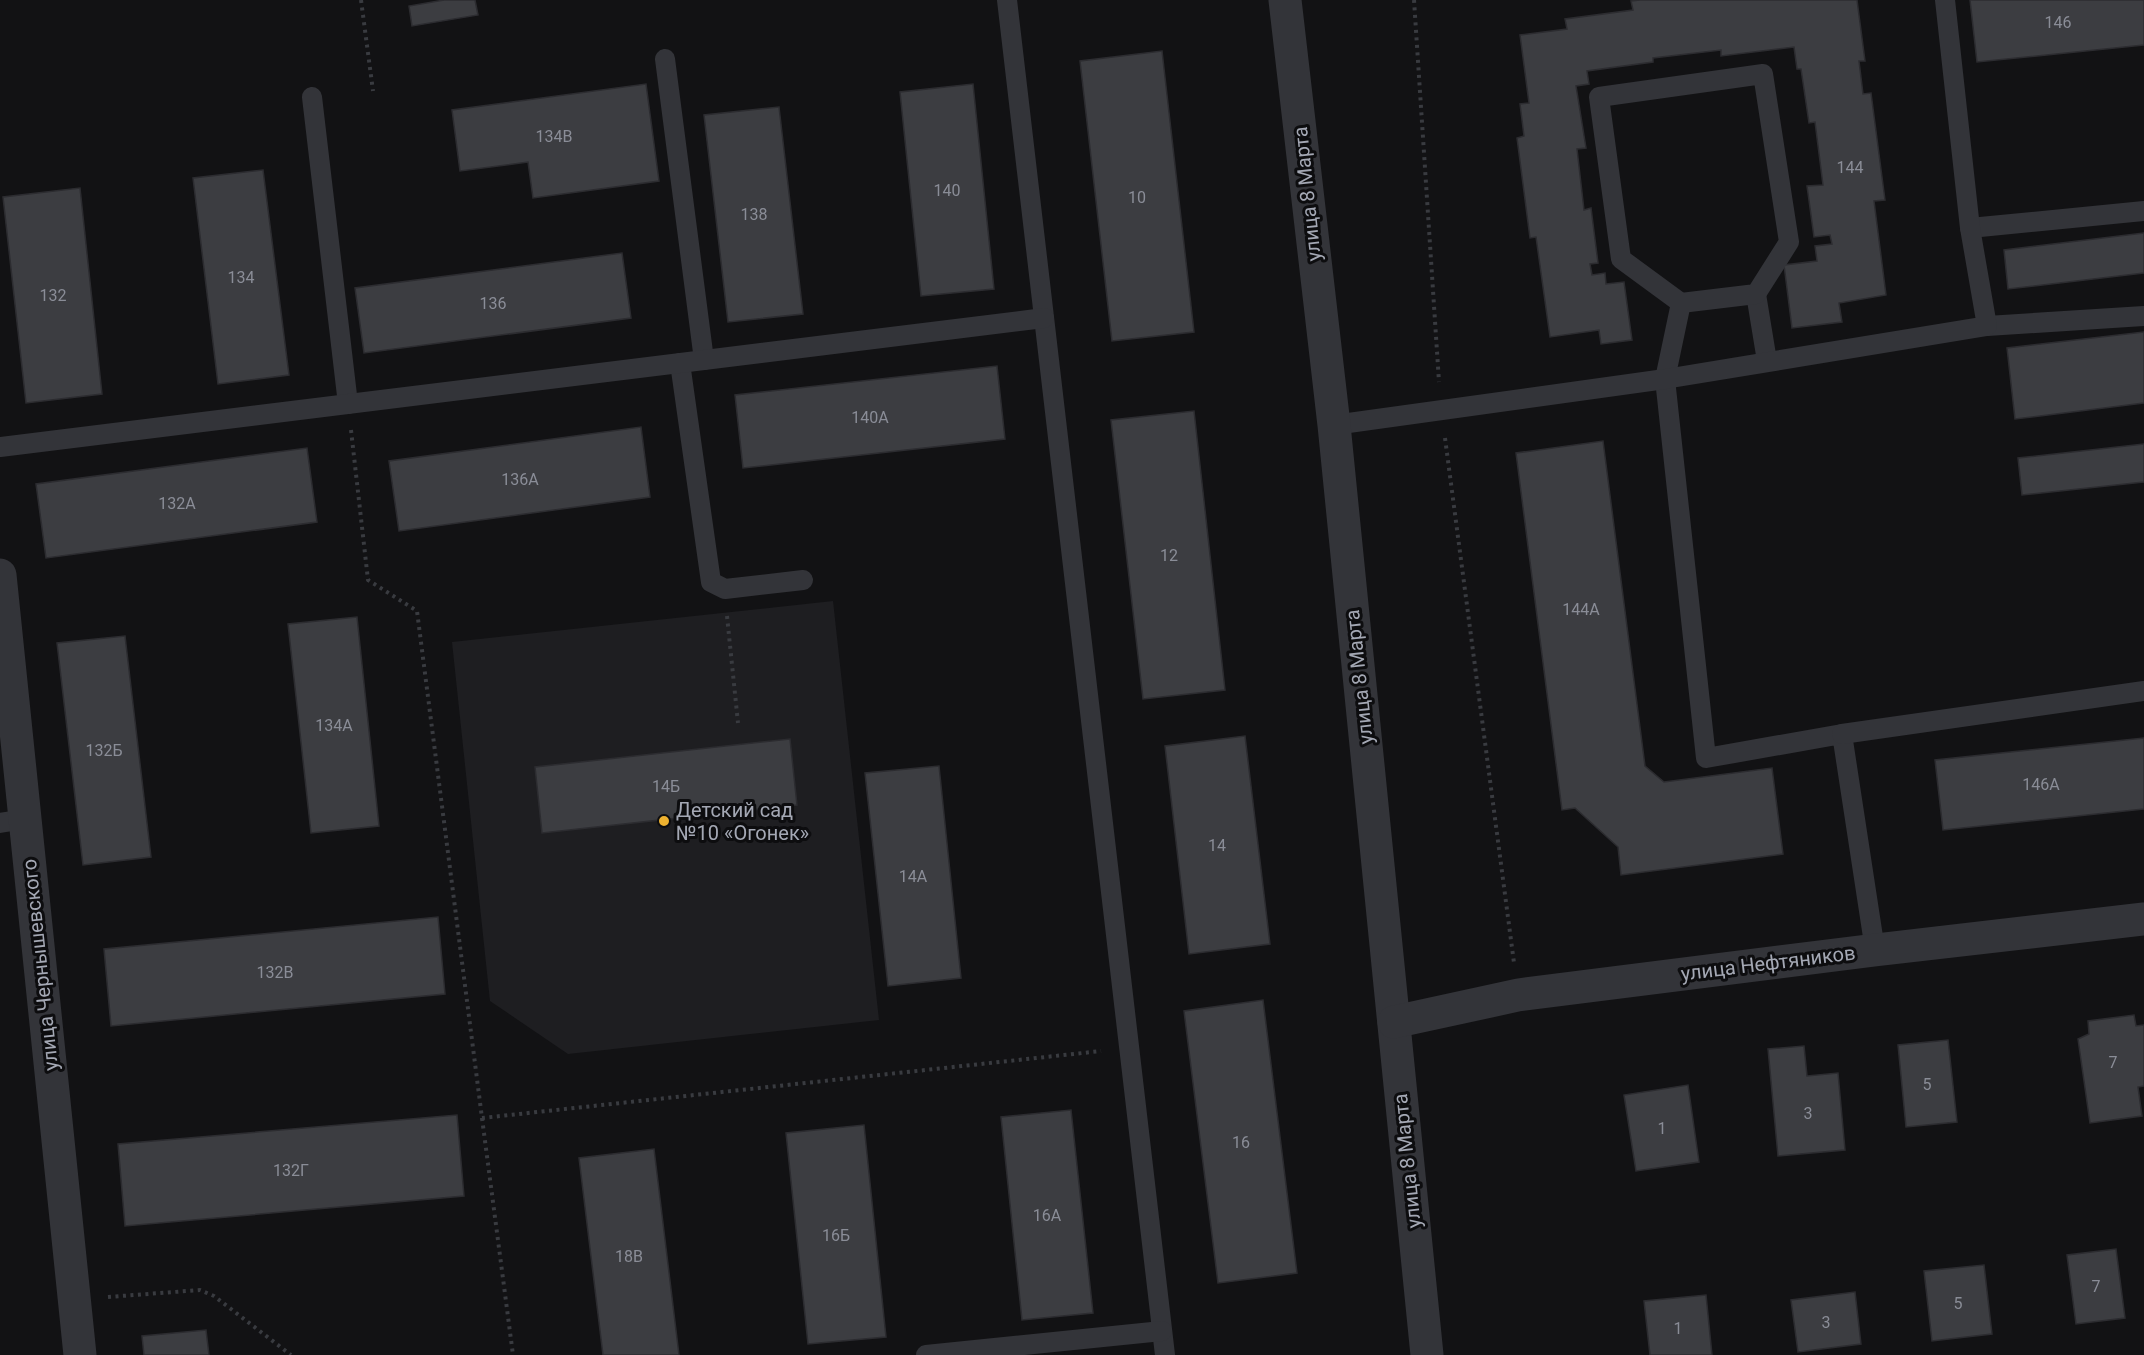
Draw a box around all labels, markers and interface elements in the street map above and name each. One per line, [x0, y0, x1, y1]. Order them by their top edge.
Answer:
house number: 146 [2045, 13, 2071, 32]
street label: улица 8 Марта [1288, 126, 1326, 262]
house number: 134В [536, 127, 573, 146]
house number: 144 [1837, 158, 1863, 177]
house number: 140 [934, 181, 960, 200]
house number: 10 [1128, 188, 1146, 207]
house number: 138 [741, 205, 767, 224]
house number: 134 [228, 268, 254, 287]
house number: 132 [40, 286, 66, 305]
house number: 136 [480, 294, 506, 313]
house number: 140А [851, 408, 889, 427]
house number: 136А [501, 470, 539, 489]
house number: 132А [158, 494, 196, 513]
house number: 12 [1160, 546, 1178, 565]
house number: 144А [1562, 600, 1600, 619]
street label: улица 8 Марта [1340, 609, 1378, 745]
house number: 134А [315, 716, 353, 735]
house number: 132Б [85, 741, 123, 760]
house number: 146А [2022, 775, 2060, 794]
house number: 14Б [652, 777, 680, 796]
place label: Детский сад №10 «Огонек» [676, 798, 809, 845]
marker: Детский сад №10 «Огонек» [657, 814, 671, 828]
house number: 14 [1208, 836, 1226, 855]
street label: улица Чернышевского [17, 858, 63, 1072]
house number: 14А [899, 867, 928, 886]
street label: улица Нефтяников [1679, 940, 1857, 986]
house number: 132В [257, 963, 294, 982]
house number: 7 [2109, 1053, 2118, 1072]
house number: 5 [1923, 1075, 1932, 1094]
street label: улица 8 Марта [1388, 1093, 1426, 1229]
house number: 3 [1804, 1104, 1813, 1123]
house number: 1 [1658, 1119, 1667, 1138]
house number: 16 [1232, 1133, 1250, 1152]
house number: 132Г [273, 1161, 309, 1180]
house number: 16А [1033, 1206, 1062, 1225]
house number: 16Б [822, 1226, 850, 1245]
house number: 18В [615, 1247, 643, 1266]
house number: 7 [2092, 1277, 2101, 1296]
house number: 5 [1954, 1294, 1963, 1313]
house number: 3 [1822, 1313, 1831, 1332]
house number: 1 [1674, 1319, 1683, 1338]

